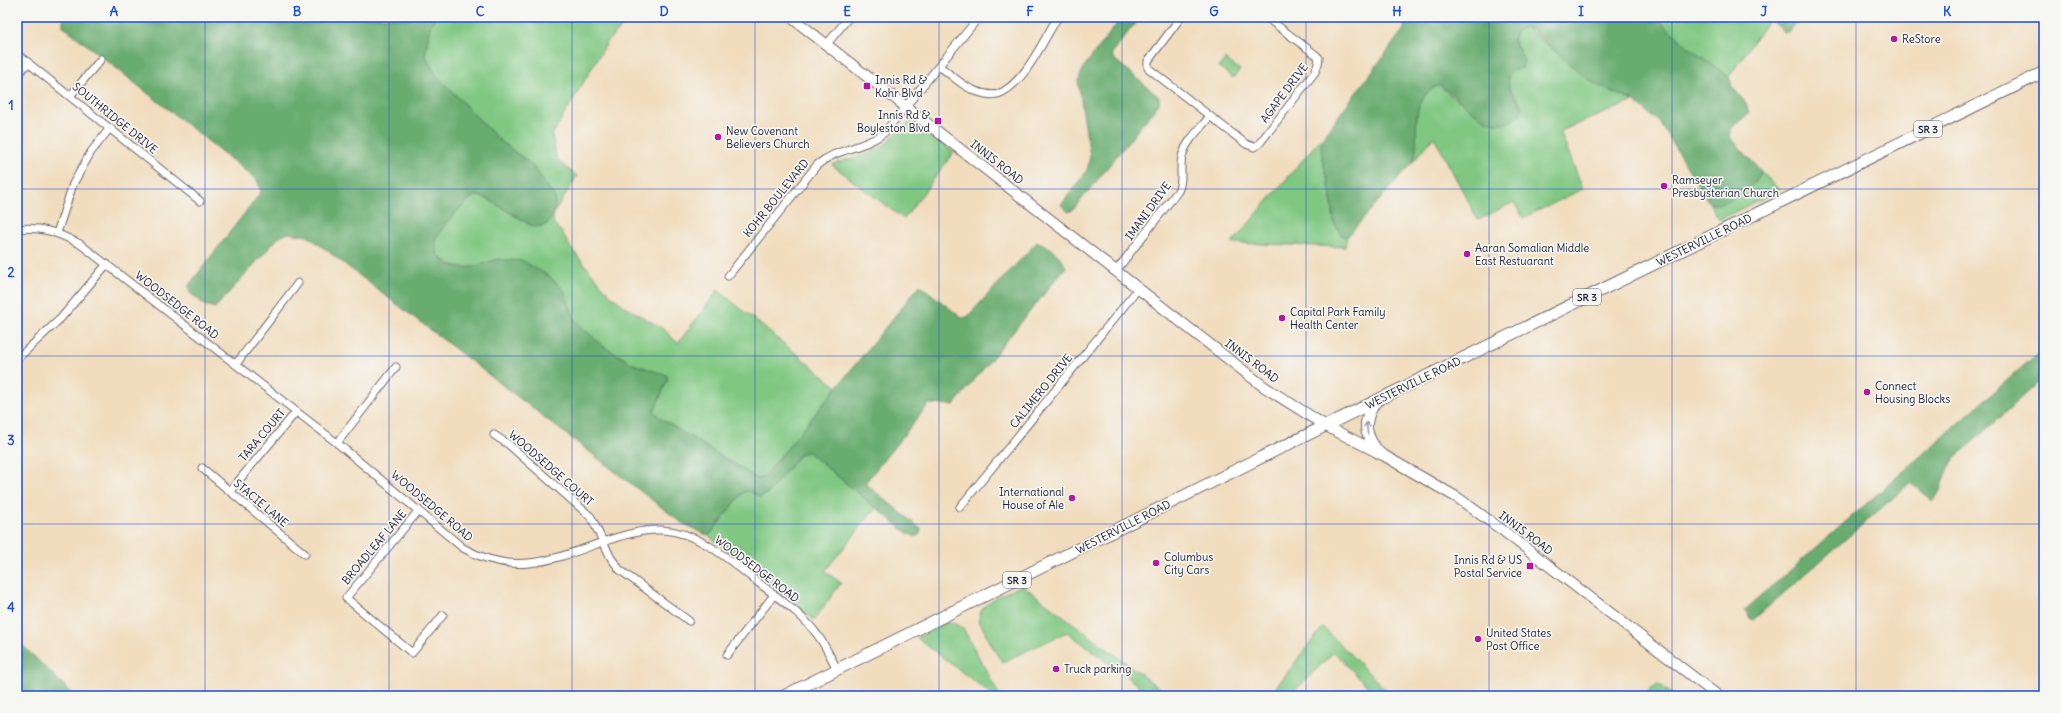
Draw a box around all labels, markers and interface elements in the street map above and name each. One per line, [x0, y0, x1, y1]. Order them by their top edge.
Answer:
text: A [110, 3, 119, 20]
text: B [293, 3, 302, 20]
text: C [476, 3, 485, 20]
text: D [659, 3, 669, 20]
text: E [843, 3, 851, 20]
text: F [1026, 3, 1034, 20]
text: G [1209, 3, 1219, 20]
text: H [1392, 3, 1402, 20]
text: I [1578, 3, 1584, 20]
text: J [1761, 3, 1768, 20]
text: K [1943, 3, 1952, 20]
place label: ReStore [1902, 32, 1941, 46]
marker: ReStore [1889, 34, 1899, 44]
street label: AGAPE DRIVE [1257, 61, 1311, 125]
place label: Innis Rd & Kohr Blvd [875, 73, 928, 100]
street label: SOUTHRIDGE DRIVE [70, 79, 160, 157]
marker: Innis Rd & Kohr Blvd [862, 81, 872, 91]
text: 1 [8, 97, 14, 114]
place label: Innis Rd & Boyleston Blvd [857, 108, 931, 135]
marker: Innis Rd & Boyleston Blvd [933, 116, 943, 126]
road number: SR 3 [1914, 121, 1942, 137]
place label: New Covenant Believers Church [726, 124, 810, 151]
marker: New Covenant Believers Church [713, 132, 723, 142]
street label: INNIS ROAD [968, 137, 1027, 187]
street label: KOHR BOULEVARD [740, 156, 812, 240]
place label: Ramseyer Presbysterian Church [1672, 173, 1779, 200]
street label: IMANI DRIVE [1122, 179, 1174, 243]
marker: Ramseyer Presbysterian Church [1659, 181, 1669, 191]
street label: WESTERVILLE ROAD [1654, 211, 1754, 269]
place label: Aaran Somalian Middle East Restuarant [1475, 241, 1589, 268]
marker: Aaran Somalian Middle East Restuarant [1462, 249, 1472, 259]
text: 2 [7, 264, 15, 281]
street label: WOODSEDGE ROAD [132, 268, 222, 342]
road number: SR 3 [1573, 289, 1601, 305]
place label: Capital Park Family Health Center [1290, 305, 1385, 332]
marker: Capital Park Family Health Center [1277, 313, 1287, 323]
street label: INNIS ROAD [1222, 336, 1282, 386]
street label: CALIMERO DRIVE [1007, 351, 1075, 431]
street label: WESTERVILLE ROAD [1363, 354, 1463, 412]
place label: Connect Housing Blocks [1875, 379, 1950, 406]
marker: Connect Housing Blocks [1862, 387, 1872, 397]
street label: TARA COURT [236, 406, 288, 464]
one-way arrow [1363, 422, 1370, 435]
street label: WOODSEDGE COURT [506, 427, 596, 509]
text: 3 [7, 432, 15, 449]
street label: WOODSEDGE ROAD [388, 468, 476, 544]
street label: STACIE LANE [231, 476, 291, 530]
place label: International House of Ale [999, 485, 1064, 512]
marker: International House of Ale [1067, 493, 1077, 503]
street label: WESTERVILLE ROAD [1073, 497, 1173, 557]
street label: BROADLEAF LANE [339, 507, 409, 587]
street label: INNIS ROAD [1496, 508, 1556, 558]
street label: WOODSEDGE ROAD [712, 533, 802, 606]
place label: Columbus City Cars [1164, 550, 1213, 577]
place label: Innis Rd & US Postal Service [1454, 553, 1522, 580]
marker: Columbus City Cars [1151, 558, 1161, 568]
marker: Innis Rd & US Postal Service [1525, 561, 1535, 571]
road number: SR 3 [1003, 572, 1031, 588]
text: 4 [7, 599, 15, 616]
place label: United States Post Office [1486, 626, 1551, 653]
marker: United States Post Office [1473, 634, 1483, 644]
place label: Truck parking [1064, 662, 1131, 676]
marker: Truck parking [1051, 664, 1061, 674]

